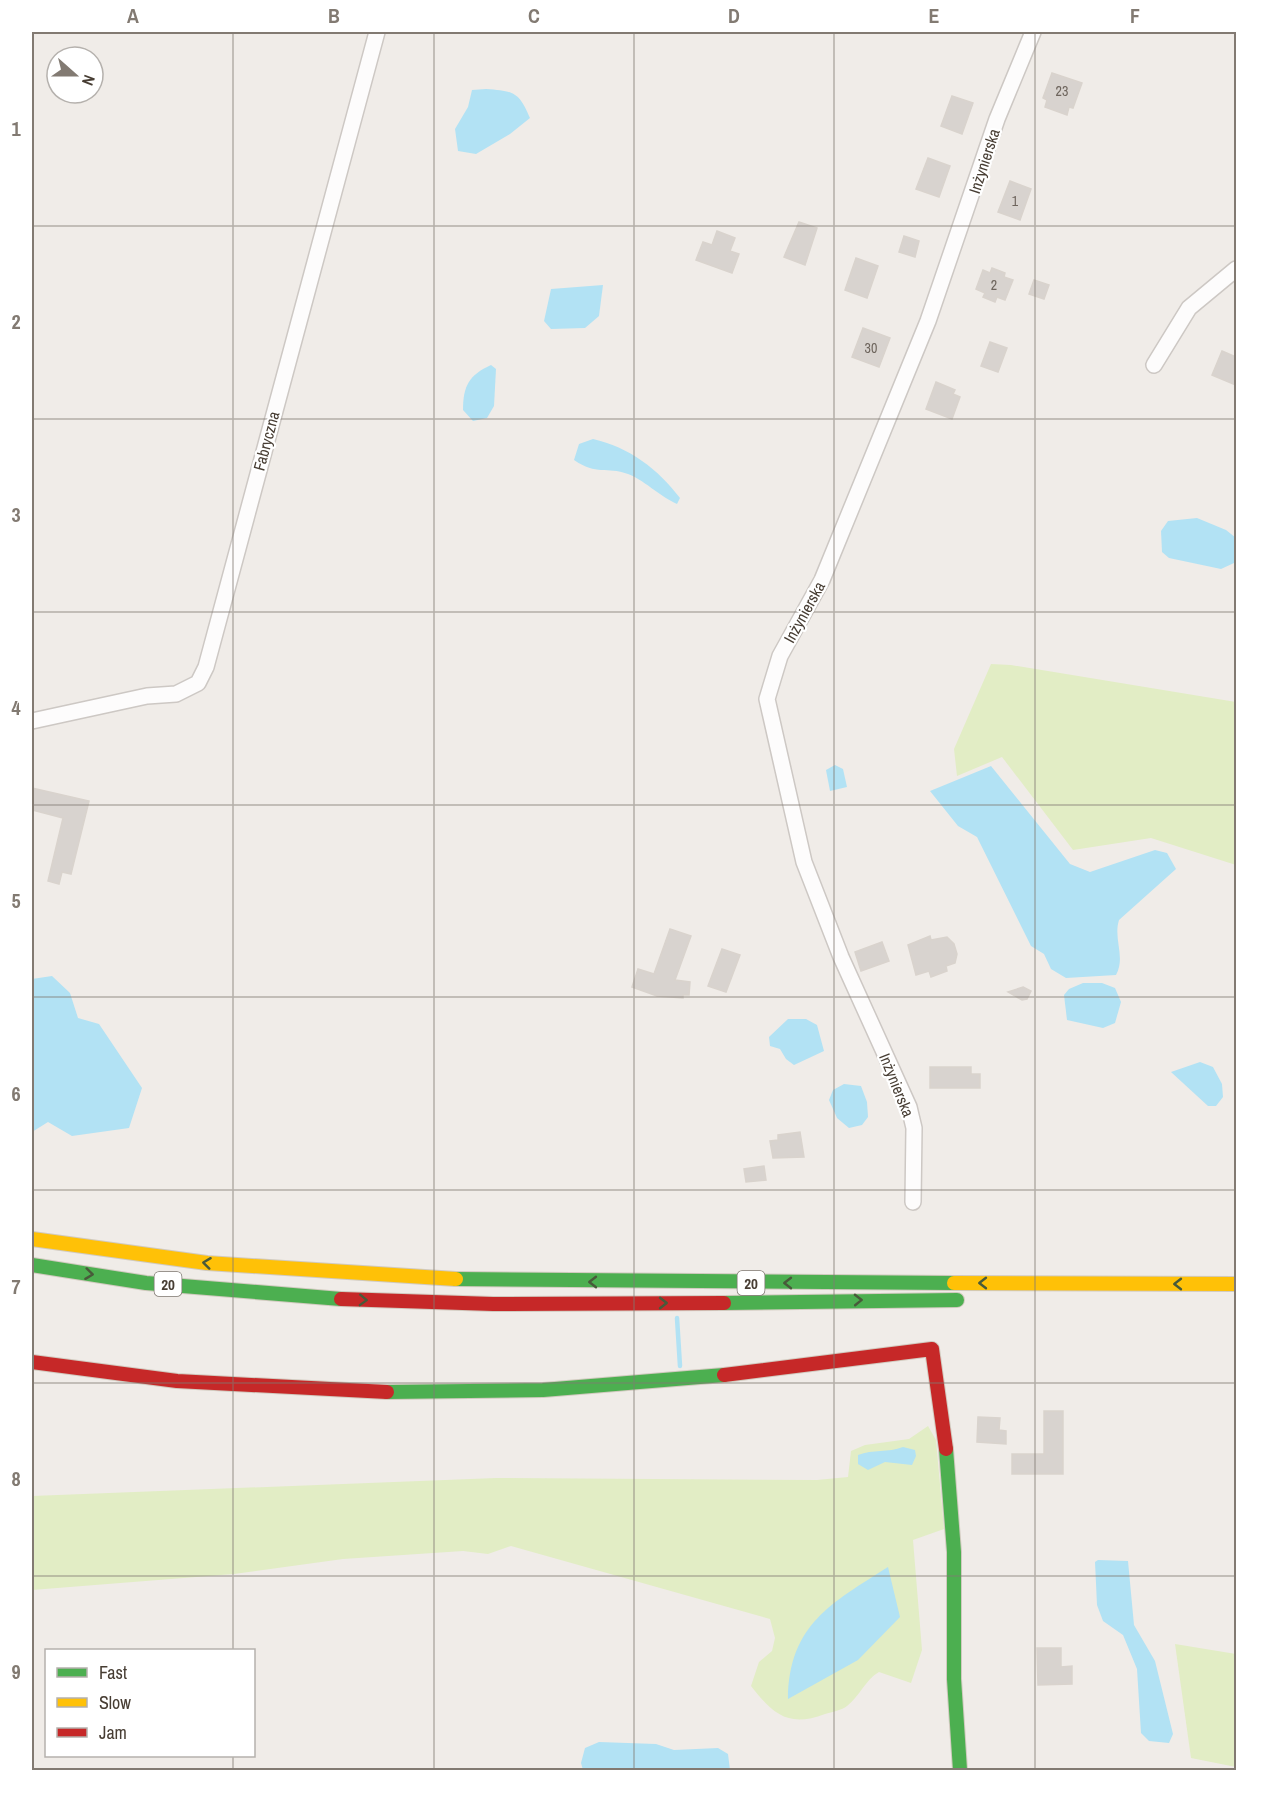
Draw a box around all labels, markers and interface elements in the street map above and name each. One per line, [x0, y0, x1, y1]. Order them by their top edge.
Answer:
text: A [127, 2, 139, 29]
text: B [328, 2, 340, 29]
text: C [528, 2, 540, 29]
text: D [728, 2, 740, 29]
text: E [929, 2, 940, 29]
text: F [1130, 2, 1140, 29]
north arrow [45, 45, 105, 105]
text: N [77, 72, 101, 89]
house number: 23 [1056, 82, 1068, 100]
text: 1 [11, 115, 21, 142]
street label: Inżynierska [963, 125, 1005, 196]
house number: 1 [1012, 192, 1019, 210]
house number: 2 [991, 276, 997, 294]
text: 2 [11, 308, 21, 335]
house number: 30 [865, 339, 877, 357]
street label: Fabryczna [248, 408, 285, 473]
text: 3 [11, 501, 21, 528]
street label: Inżynierska [778, 577, 830, 647]
text: 4 [11, 694, 21, 721]
text: 5 [11, 887, 21, 914]
street label: Inżynierska [874, 1050, 920, 1121]
text: 6 [11, 1080, 21, 1107]
one-way arrow [202, 1257, 211, 1270]
one-way arrow [85, 1267, 94, 1280]
road number: 20 [738, 1271, 764, 1295]
road number: 20 [154, 1272, 182, 1296]
text: 7 [11, 1273, 21, 1300]
one-way arrow [589, 1276, 598, 1289]
one-way arrow [784, 1277, 793, 1289]
one-way arrow [979, 1277, 988, 1289]
one-way arrow [1174, 1278, 1183, 1290]
one-way arrow [358, 1294, 367, 1306]
one-way arrow [853, 1294, 862, 1306]
one-way arrow [658, 1297, 667, 1310]
text: 8 [11, 1465, 21, 1492]
legend [45, 1649, 255, 1757]
text: 9 [11, 1658, 21, 1685]
text: Fast [99, 1660, 127, 1685]
text: Slow [99, 1690, 131, 1715]
text: Jam [99, 1720, 127, 1745]

